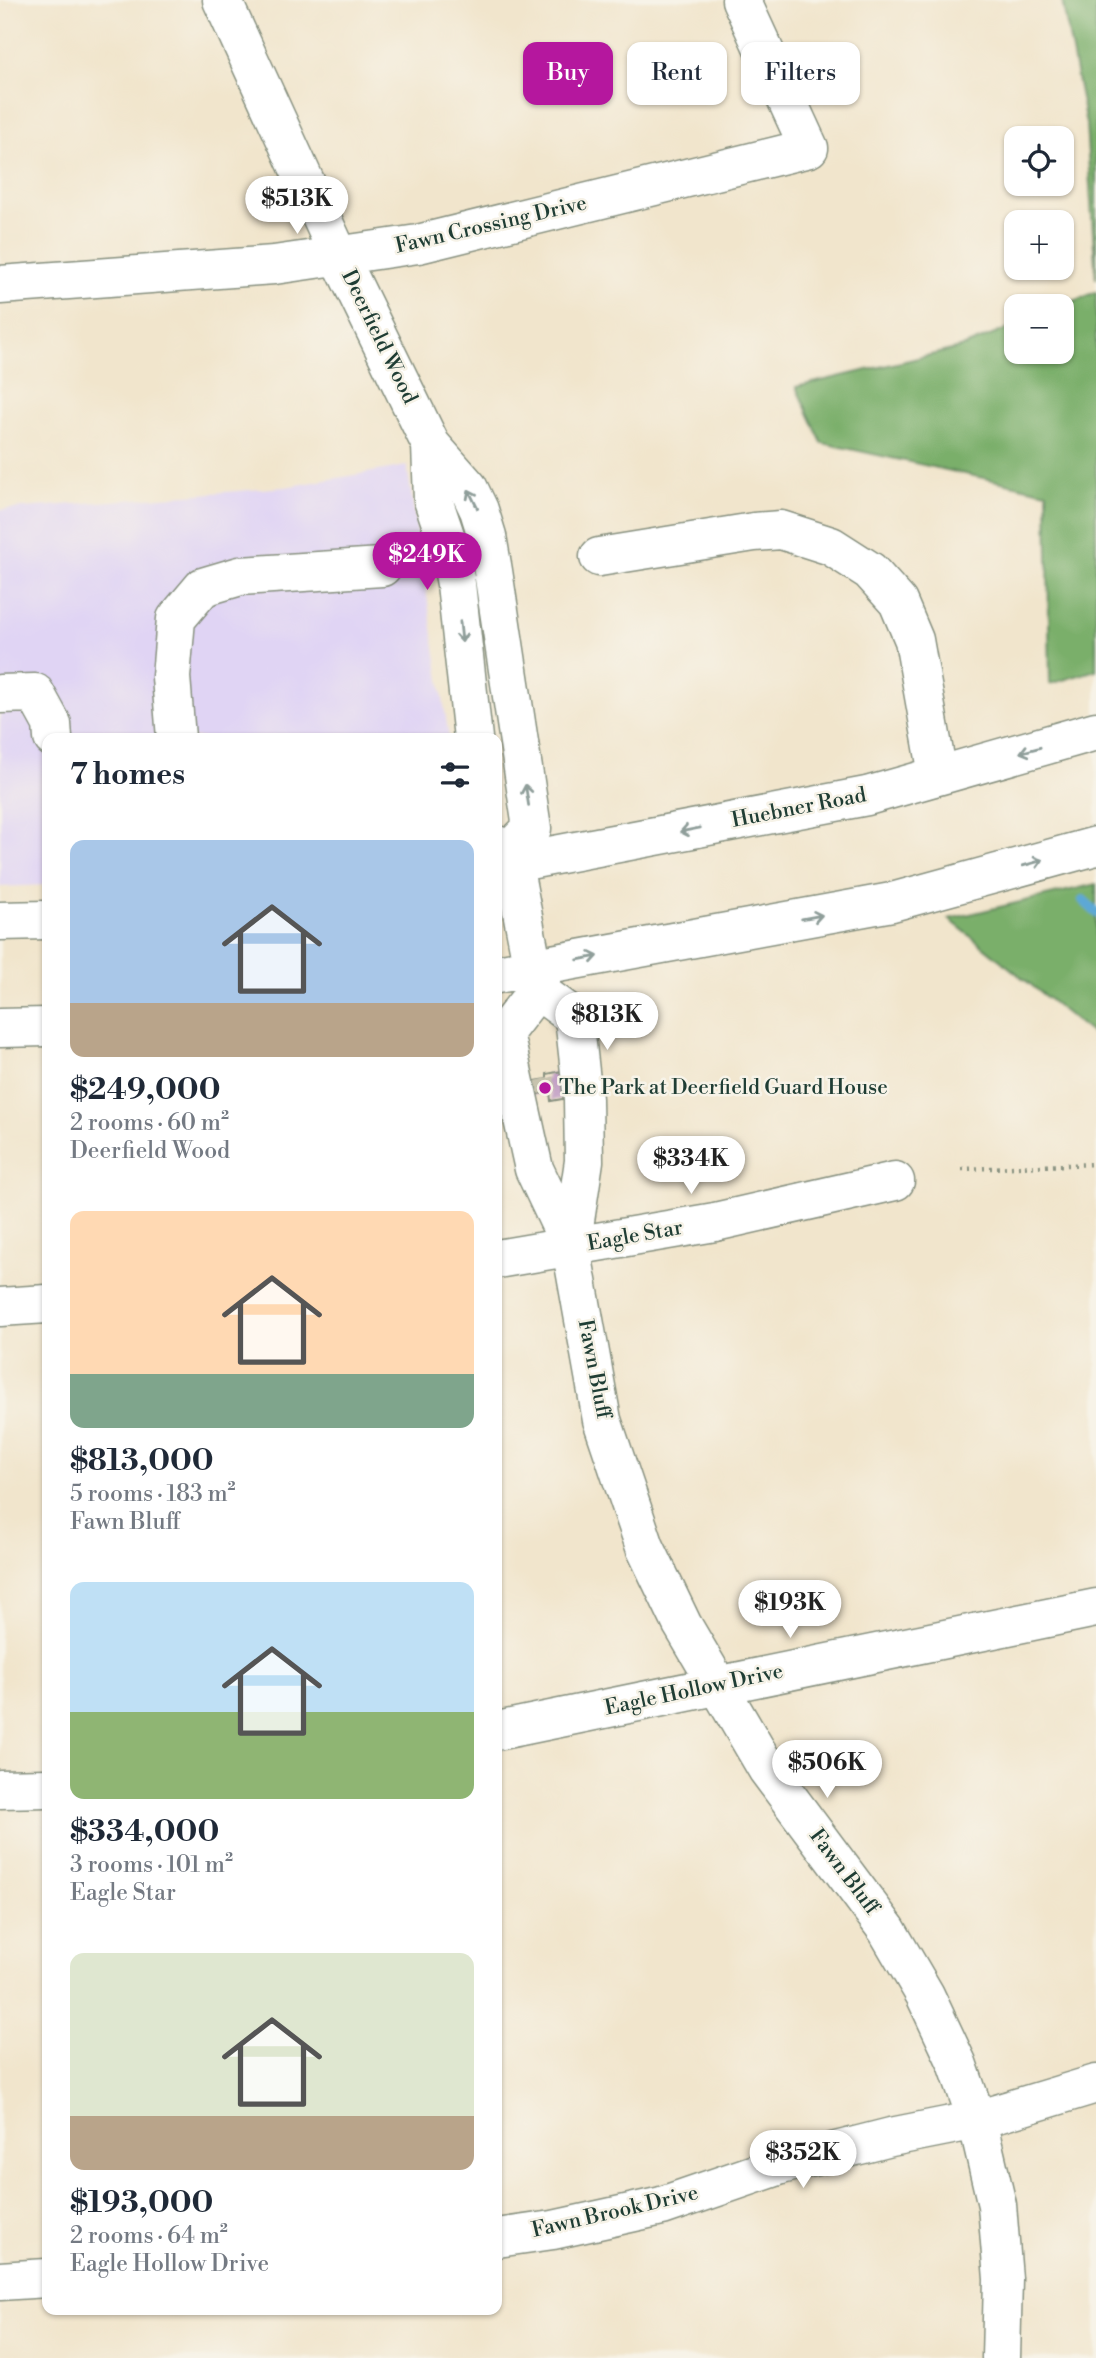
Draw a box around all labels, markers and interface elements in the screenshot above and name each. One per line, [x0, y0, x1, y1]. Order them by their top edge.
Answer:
chip: Buy [523, 42, 613, 105]
chip: Rent [627, 42, 727, 105]
chip: Filters [741, 42, 860, 105]
map controls [1004, 126, 1074, 364]
button: locate [1004, 126, 1074, 196]
pin: $513K [248, 176, 346, 236]
text: $513K [261, 185, 333, 213]
street label: Fawn Crossing Drive [393, 190, 589, 260]
button: + [1004, 210, 1074, 280]
street label: Deerfield Wood [335, 266, 423, 408]
button: − [1004, 294, 1074, 364]
one-way arrow [466, 489, 480, 510]
pin: $249K [378, 532, 476, 592]
text: $249K [389, 541, 465, 569]
one-way arrow [455, 620, 468, 643]
one-way arrow [1020, 744, 1042, 757]
text: 7 homes [70, 756, 185, 794]
icon: filters [436, 756, 474, 794]
street label: Huebner Road [729, 782, 869, 834]
one-way arrow [520, 784, 533, 807]
one-way arrow [679, 824, 702, 837]
one-way arrow [1021, 856, 1044, 869]
icon: home [209, 886, 335, 1012]
one-way arrow [800, 910, 823, 923]
one-way arrow [576, 951, 599, 964]
pin: $813K [558, 992, 656, 1052]
text: $813K [571, 1001, 643, 1029]
text: $249,000 [70, 1071, 220, 1109]
place label: The Park at Deerfield Guard House [559, 1075, 888, 1101]
marker: The Park at Deerfield Guard House [537, 1080, 553, 1096]
text: 2 rooms · 60 m² [70, 1109, 229, 1137]
pin: $334K [642, 1136, 740, 1196]
text: Deerfield Wood [70, 1137, 230, 1165]
text: $334K [653, 1145, 729, 1173]
street label: Eagle Star [585, 1215, 685, 1257]
icon: home [209, 1257, 335, 1383]
street label: Fawn Bluff [572, 1317, 617, 1422]
text: $813,000 [70, 1442, 214, 1480]
text: 5 rooms · 183 m² [70, 1480, 236, 1508]
text: Fawn Bluff [70, 1508, 180, 1536]
pin: $193K [741, 1580, 839, 1640]
text: $193K [754, 1589, 826, 1617]
icon: home [209, 1628, 335, 1754]
street label: Eagle Hollow Drive [602, 1658, 786, 1722]
pin: $506K [778, 1741, 876, 1800]
text: $506K [788, 1749, 866, 1777]
text: $334,000 [70, 1813, 219, 1851]
street label: Fawn Bluff [803, 1824, 886, 1921]
text: 3 rooms · 101 m² [70, 1851, 233, 1879]
text: Eagle Star [70, 1879, 176, 1907]
icon: home [209, 1999, 335, 2125]
pin: $352K [754, 2130, 852, 2190]
text: $352K [766, 2139, 840, 2167]
street label: Fawn Brook Drive [529, 2180, 701, 2244]
text: $193,000 [70, 2184, 213, 2222]
text: 2 rooms · 64 m² [70, 2222, 228, 2250]
text: Eagle Hollow Drive [70, 2250, 269, 2278]

